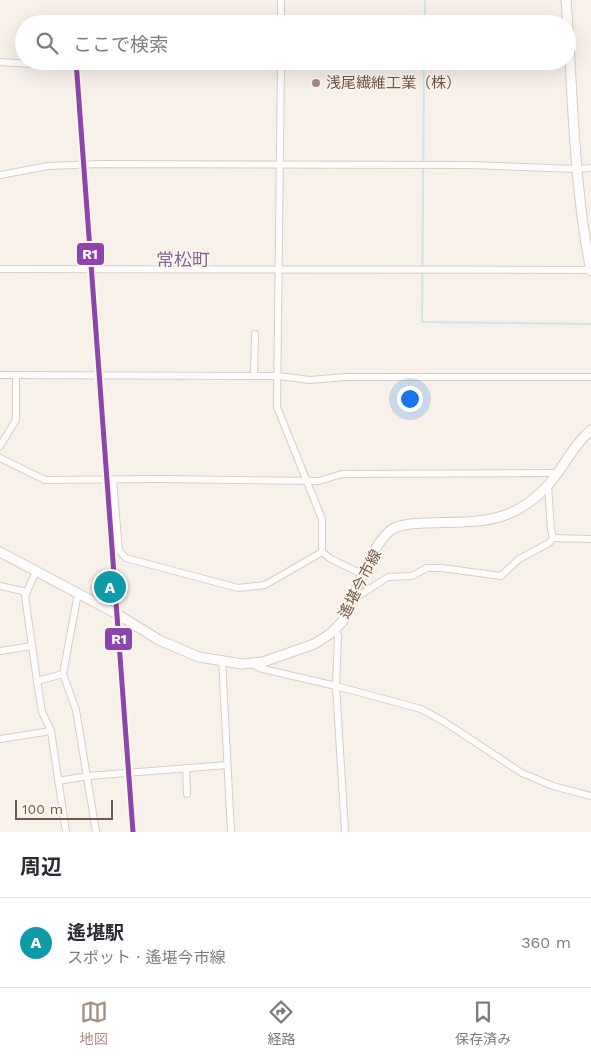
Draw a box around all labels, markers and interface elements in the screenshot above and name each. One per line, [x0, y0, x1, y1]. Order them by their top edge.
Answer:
search box [15, 15, 576, 70]
icon: search [33, 29, 61, 57]
text: ここで検索 [73, 33, 168, 56]
place label: 浅尾繊維工業（株） [326, 74, 461, 92]
marker: 浅尾繊維工業（株） [310, 77, 322, 89]
line badge: R1 [76, 242, 105, 266]
text: R1 [82, 246, 98, 262]
district label: 常松町 [156, 249, 210, 270]
your location [397, 386, 423, 412]
street label: 遙堪今市線 [335, 546, 385, 622]
pin: A [94, 568, 126, 606]
line badge: R1 [104, 627, 133, 651]
text: R1 [111, 631, 127, 647]
scale bar [15, 797, 112, 820]
text: 100 m [22, 801, 63, 817]
text: 周辺 [20, 854, 62, 879]
text: 遙堪駅 [67, 921, 124, 944]
text: A [31, 933, 41, 952]
text: 360 m [521, 933, 571, 952]
text: スポット · 遙堪今市線 [67, 948, 226, 967]
tab: 地図 [80, 998, 108, 1048]
tab: 経路 [267, 998, 295, 1048]
tab: 保存済み [455, 998, 511, 1048]

